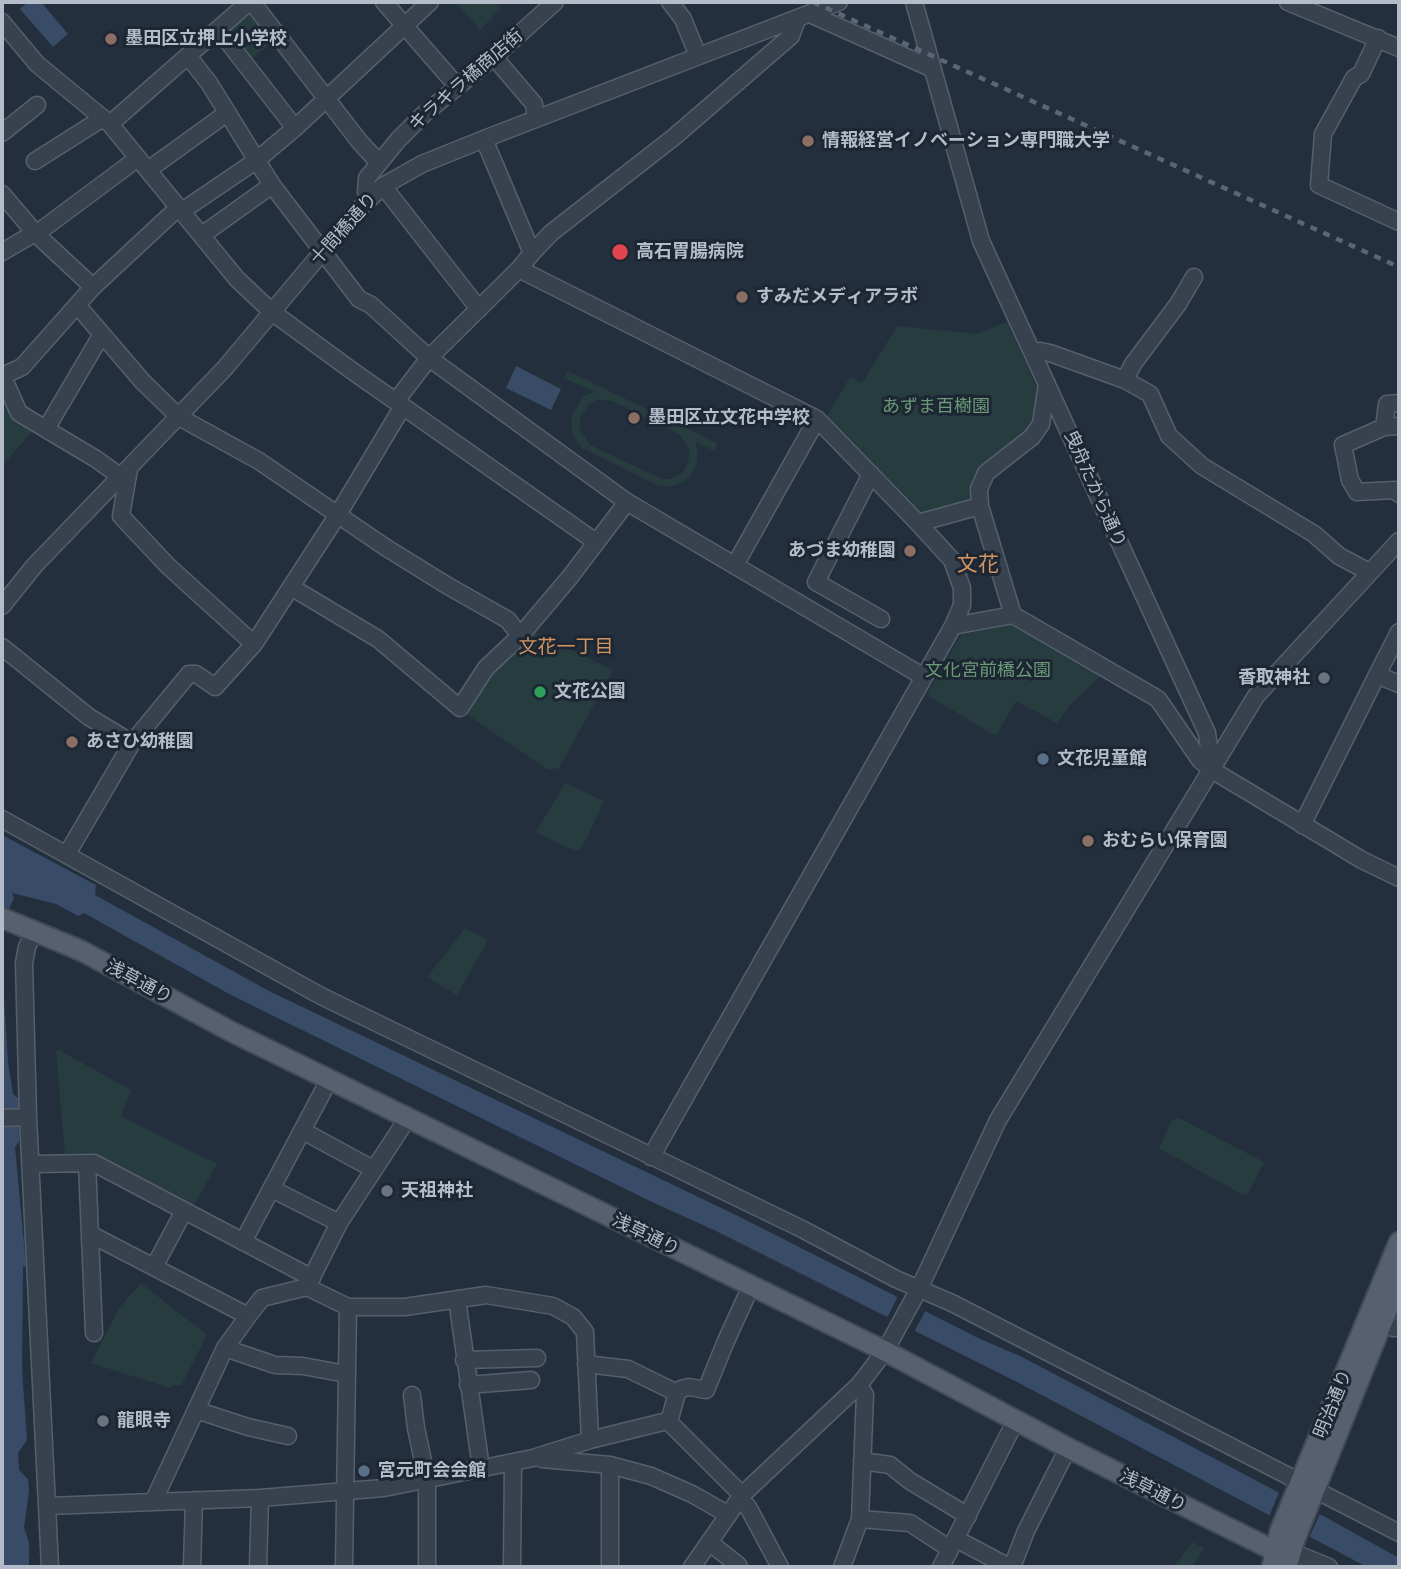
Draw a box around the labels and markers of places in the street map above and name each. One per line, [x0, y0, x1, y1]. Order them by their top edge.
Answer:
place label: 墨田区立押上小学校 [125, 28, 287, 50]
marker: 墨田区立押上小学校 [103, 31, 119, 47]
place label: 情報経営イノベーション専門職大学 [822, 130, 1110, 152]
marker: 情報経営イノベーション専門職大学 [800, 133, 816, 149]
place label: 高石胃腸病院 [636, 241, 744, 263]
marker: 高石胃腸病院 [610, 242, 630, 262]
place label: すみだメディアラボ [756, 286, 918, 308]
marker: すみだメディアラボ [734, 289, 750, 305]
place label: 墨田区立文花中学校 [648, 407, 810, 429]
marker: 墨田区立文花中学校 [626, 410, 642, 426]
place label: あづま幼稚園 [788, 540, 896, 562]
marker: あづま幼稚園 [902, 543, 918, 559]
place label: 香取神社 [1238, 667, 1310, 689]
marker: 香取神社 [1316, 670, 1332, 686]
place label: 文花公園 [554, 681, 626, 703]
marker: 文花公園 [532, 684, 548, 700]
place label: あさひ幼稚園 [86, 731, 194, 753]
marker: あさひ幼稚園 [64, 734, 80, 750]
place label: 文花児童館 [1057, 748, 1147, 770]
marker: 文花児童館 [1035, 751, 1051, 767]
place label: おむらい保育園 [1102, 830, 1228, 852]
marker: おむらい保育園 [1080, 833, 1096, 849]
place label: 天祖神社 [401, 1180, 473, 1202]
marker: 天祖神社 [379, 1183, 395, 1199]
place label: 龍眼寺 [117, 1410, 171, 1432]
marker: 龍眼寺 [95, 1413, 111, 1429]
place label: 宮元町会会館 [378, 1460, 486, 1482]
marker: 宮元町会会館 [356, 1463, 372, 1479]

